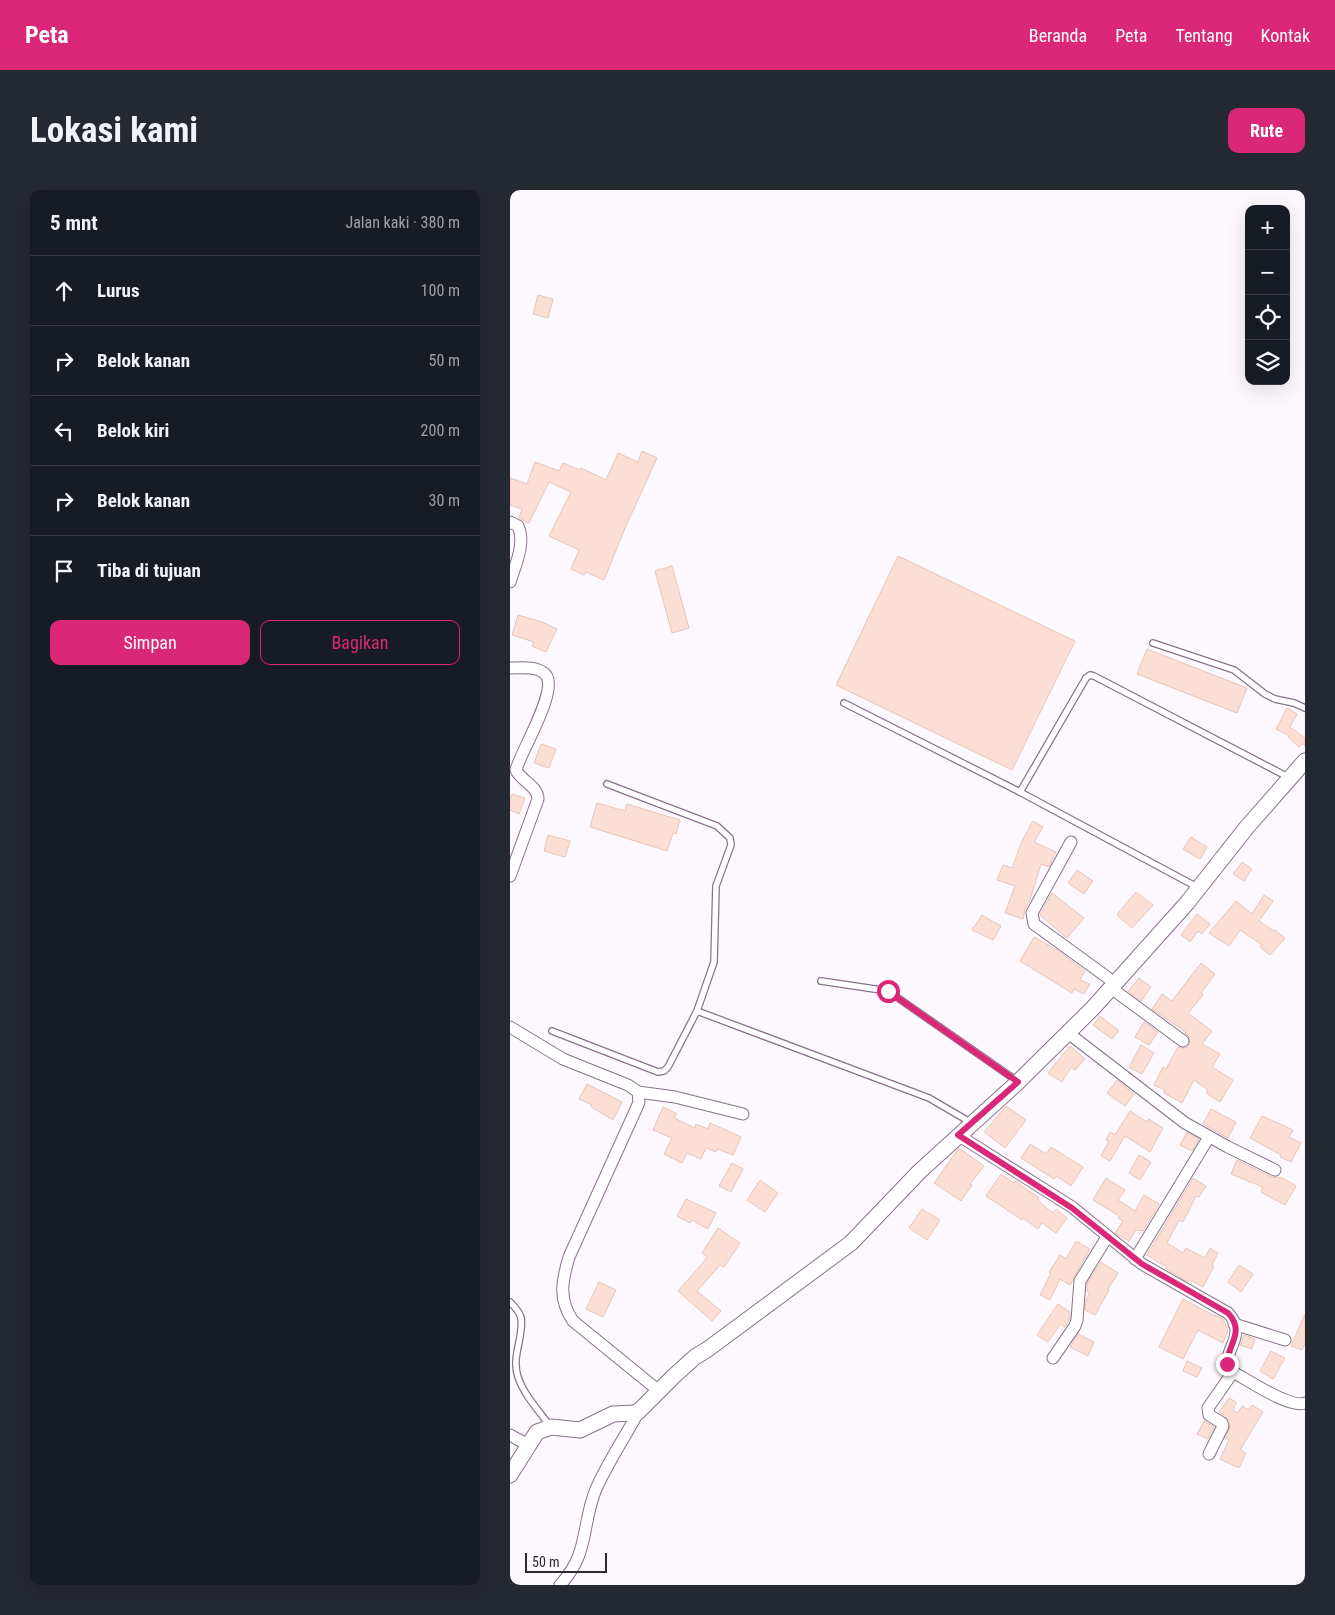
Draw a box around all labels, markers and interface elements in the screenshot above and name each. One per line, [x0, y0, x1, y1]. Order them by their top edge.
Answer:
text: Peta [25, 21, 69, 49]
text: Beranda [1029, 25, 1087, 46]
text: Peta [1115, 25, 1147, 46]
text: Tentang [1175, 25, 1233, 46]
text: Kontak [1261, 25, 1310, 46]
button: Rute [1228, 108, 1305, 153]
text: Lokasi kami [30, 110, 198, 151]
map controls [1245, 205, 1290, 385]
button: + [1245, 205, 1290, 250]
text: 5 mnt [50, 211, 98, 235]
text: Jalan kaki · 380 m [345, 213, 460, 232]
button: − [1245, 250, 1290, 295]
icon: ahead [50, 277, 78, 305]
text: Lurus [97, 279, 140, 302]
text: 100 m [421, 281, 460, 300]
button: locate [1245, 295, 1290, 340]
button: layers [1245, 340, 1290, 385]
icon: right [50, 347, 78, 375]
text: Belok kanan [97, 349, 190, 372]
text: 50 m [428, 351, 460, 370]
icon: left [50, 417, 78, 445]
text: Belok kiri [97, 419, 169, 442]
text: 200 m [421, 421, 460, 440]
icon: right [50, 487, 78, 515]
text: Belok kanan [97, 489, 190, 512]
text: 30 m [428, 491, 460, 510]
icon: arrive [50, 557, 78, 585]
text: Tiba di tujuan [97, 559, 201, 582]
button: Simpan [50, 620, 250, 665]
button: Bagikan [260, 620, 460, 665]
route start [877, 980, 900, 1003]
route end [1216, 1353, 1239, 1376]
scale bar [525, 1550, 608, 1573]
text: 50 m [532, 1554, 560, 1570]

